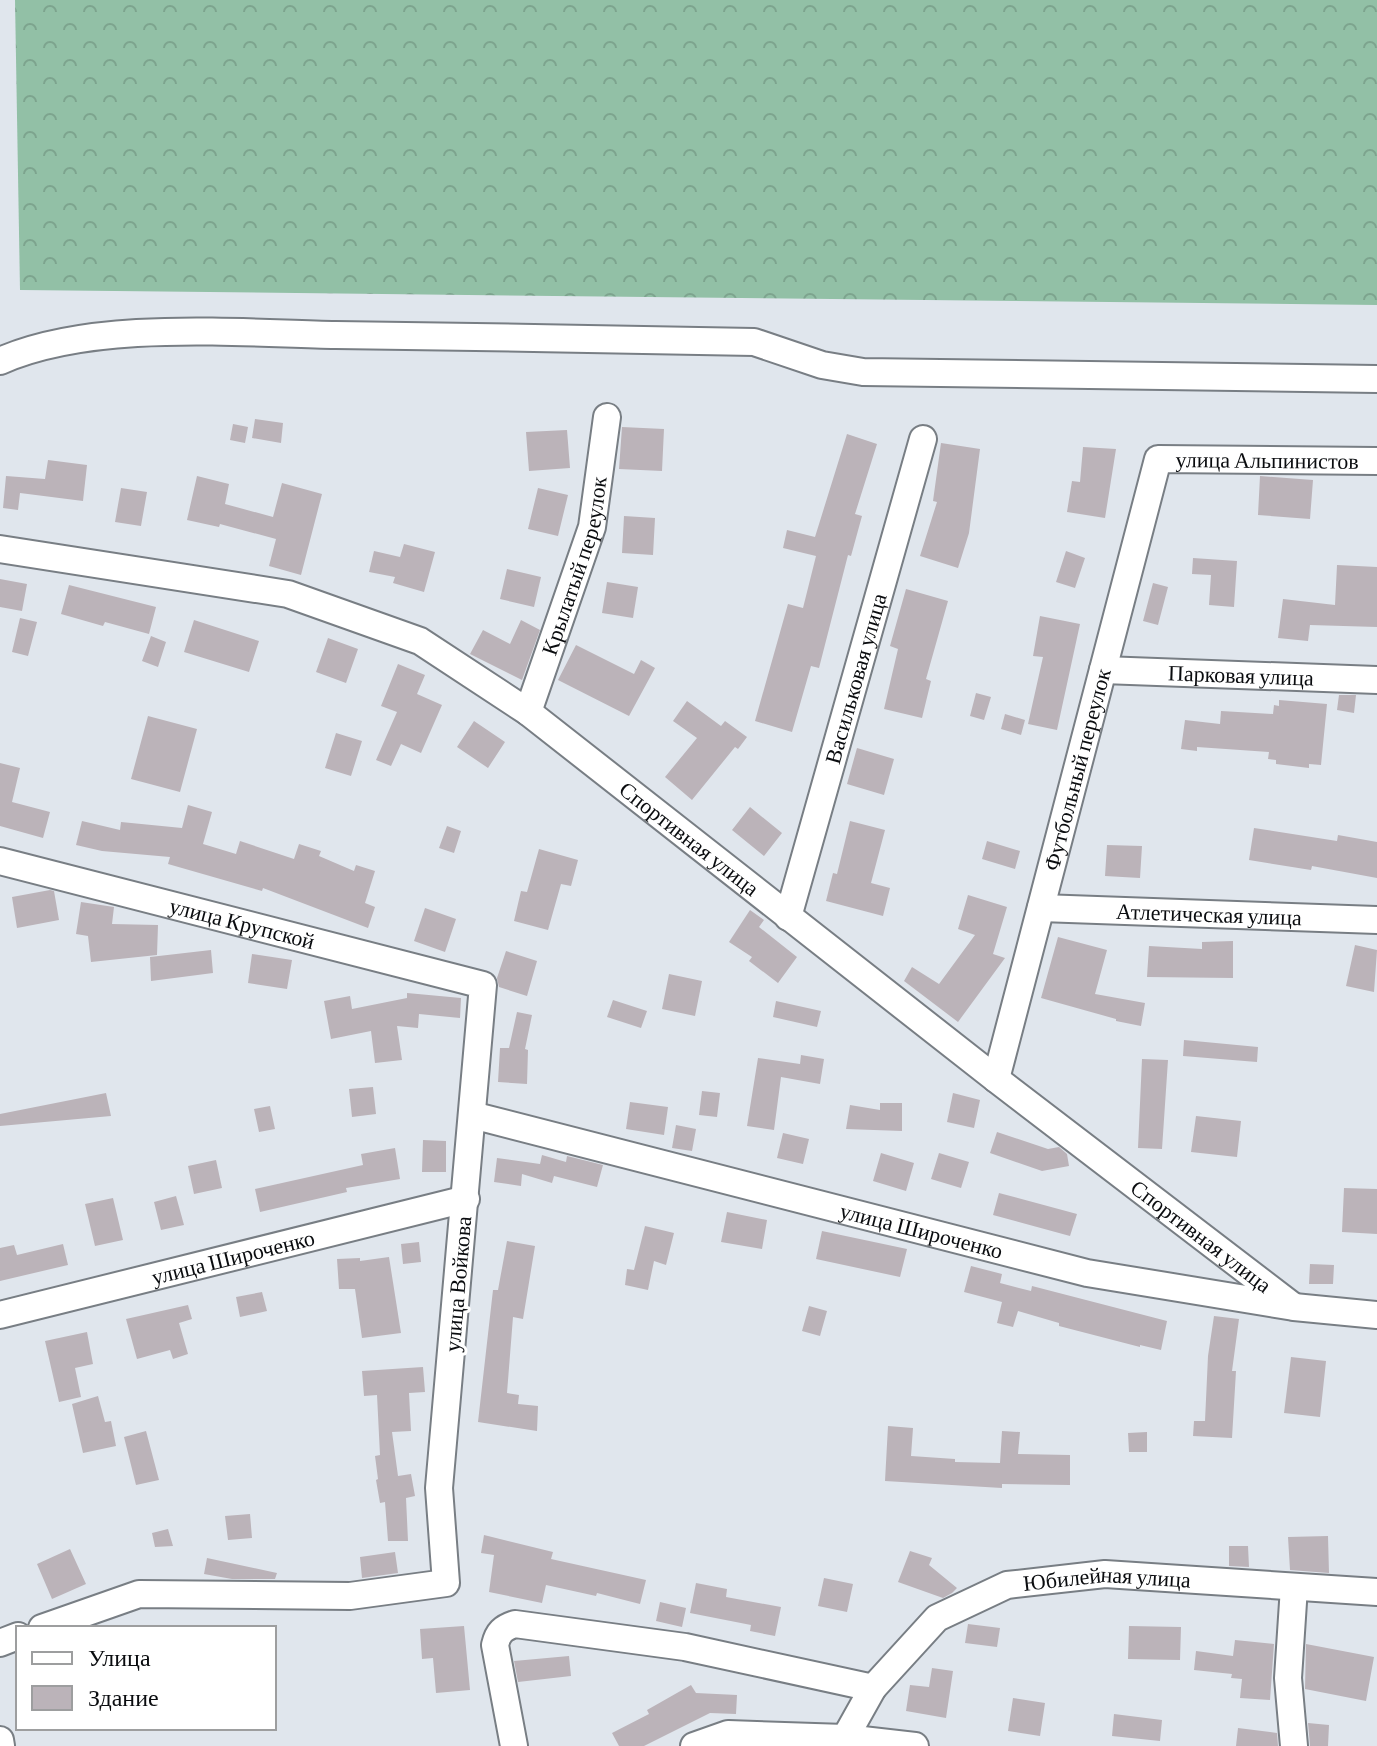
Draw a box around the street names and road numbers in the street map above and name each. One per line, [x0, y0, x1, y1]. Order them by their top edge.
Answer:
street label: улица Альпинистов [1176, 447, 1359, 473]
street label: Крылатый переулок [536, 475, 611, 658]
street label: Васильковая улица [819, 590, 891, 766]
street label: Парковая улица [1168, 660, 1314, 690]
street label: Футбольный переулок [1039, 665, 1115, 873]
street label: Спортивная улица [615, 776, 764, 901]
street label: улица Крупской [167, 893, 318, 954]
street label: Атлетическая улица [1116, 898, 1302, 930]
street label: Спортивная улица [1126, 1174, 1277, 1298]
street label: улица Широченко [837, 1198, 1005, 1263]
street label: улица Войкова [440, 1215, 476, 1353]
street label: улица Широченко [149, 1225, 317, 1289]
street label: Юбилейная улица [1022, 1561, 1192, 1596]

